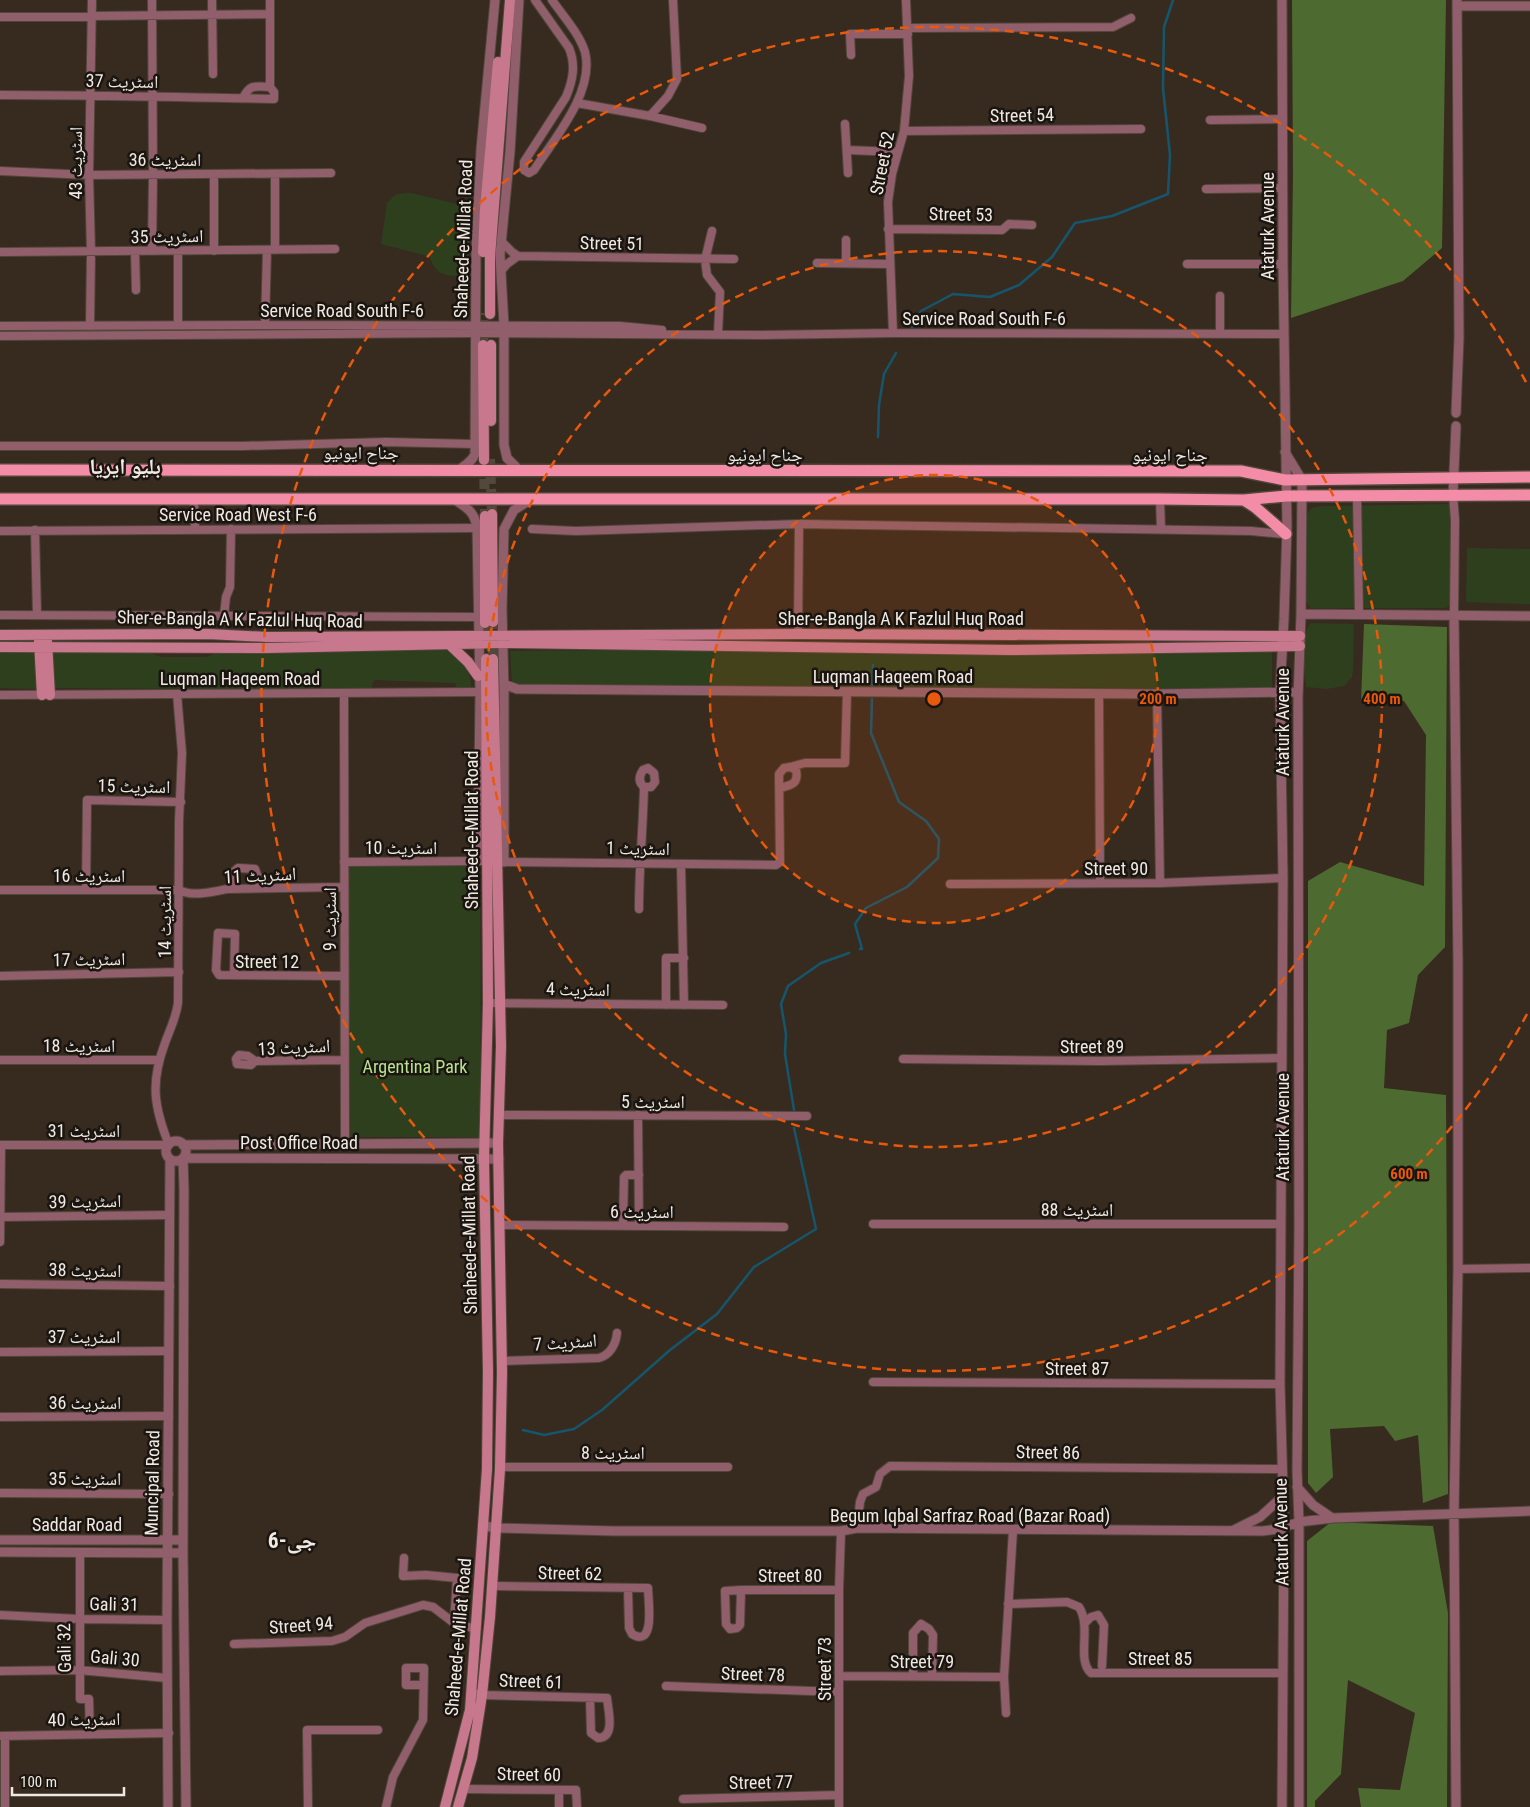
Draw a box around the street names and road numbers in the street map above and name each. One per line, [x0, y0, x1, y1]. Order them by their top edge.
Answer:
street label: اسٹریٹ 37 [85, 70, 159, 92]
street label: Street 54 [990, 104, 1054, 126]
street label: اسٹریٹ 43 [65, 127, 86, 199]
street label: Street 52 [866, 129, 898, 196]
street label: اسٹریٹ 36 [129, 149, 201, 170]
street label: Shaheed-e-Millat Road [450, 159, 476, 319]
street label: Ataturk Avenue [1257, 172, 1278, 280]
street label: Street 53 [929, 203, 993, 225]
street label: اسٹریٹ 35 [130, 225, 204, 247]
street label: Street 51 [580, 232, 644, 254]
street label: Service Road South F-6 [260, 300, 424, 321]
street label: Service Road South F-6 [902, 308, 1066, 329]
street label: جناح ایونیو [323, 442, 399, 465]
street label: جناح ایونیو [727, 444, 803, 467]
street label: جناح ایونیو [1132, 444, 1208, 467]
street label: Service Road West F-6 [159, 504, 317, 525]
street label: Sher-e-Bangla A K Fazlul Huq Road [117, 606, 363, 632]
street label: Sher-e-Bangla A K Fazlul Huq Road [778, 608, 1024, 629]
street label: Luqman Haqeem Road [813, 666, 973, 687]
street label: Luqman Haqeem Road [160, 668, 320, 689]
street label: Ataturk Avenue [1272, 668, 1293, 776]
street label: Shaheed-e-Millat Road [461, 751, 482, 909]
street label: اسٹریٹ 15 [97, 775, 171, 797]
street label: اسٹریٹ 10 [365, 837, 437, 858]
street label: اسٹریٹ 1 [606, 837, 670, 859]
street label: Street 90 [1084, 858, 1148, 879]
street label: اسٹریٹ 11 [223, 863, 297, 888]
street label: اسٹریٹ 16 [53, 865, 125, 886]
street label: اسٹریٹ 14 [154, 886, 175, 958]
street label: اسٹریٹ 9 [319, 887, 340, 951]
street label: اسٹریٹ 17 [52, 948, 126, 970]
street label: Street 12 [235, 951, 299, 972]
street label: اسٹریٹ 4 [546, 978, 610, 1000]
street label: اسٹریٹ 18 [43, 1035, 115, 1056]
street label: اسٹریٹ 13 [257, 1035, 331, 1060]
street label: Street 89 [1060, 1036, 1124, 1057]
street label: Ataturk Avenue [1272, 1073, 1293, 1181]
street label: اسٹریٹ 5 [621, 1091, 685, 1112]
street label: اسٹریٹ 31 [48, 1120, 120, 1141]
street label: Post Office Road [240, 1132, 358, 1153]
street label: Shaheed-e-Millat Road [457, 1155, 481, 1315]
street label: اسٹریٹ 39 [48, 1190, 122, 1212]
street label: اسٹریٹ 88 [1041, 1199, 1113, 1220]
street label: اسٹریٹ 6 [610, 1201, 674, 1222]
street label: اسٹریٹ 38 [48, 1259, 122, 1281]
street label: اسٹریٹ 37 [48, 1326, 120, 1347]
street label: اسٹریٹ 7 [532, 1329, 598, 1355]
street label: Street 87 [1045, 1358, 1109, 1379]
street label: اسٹریٹ 36 [49, 1392, 121, 1413]
street label: Muncipal Road [141, 1430, 163, 1536]
street label: Street 86 [1016, 1441, 1080, 1463]
street label: اسٹریٹ 8 [581, 1442, 645, 1463]
street label: اسٹریٹ 35 [49, 1468, 121, 1489]
street label: Ataturk Avenue [1270, 1478, 1292, 1586]
street label: Begum Iqbal Sarfraz Road (Bazar Road) [830, 1505, 1110, 1527]
street label: Saddar Road [32, 1514, 122, 1535]
street label: Shaheed-e-Millat Road [441, 1557, 475, 1717]
street label: Street 62 [538, 1562, 602, 1584]
street label: Street 80 [758, 1565, 822, 1586]
street label: Gali 31 [89, 1593, 139, 1615]
street label: Street 94 [268, 1612, 334, 1638]
street label: Gali 32 [53, 1623, 75, 1673]
street label: Street 73 [814, 1637, 835, 1701]
street label: Gali 30 [89, 1645, 141, 1671]
street label: Street 85 [1128, 1648, 1192, 1669]
street label: Street 79 [890, 1651, 954, 1672]
street label: Street 78 [721, 1662, 785, 1686]
street label: Street 61 [499, 1669, 563, 1693]
street label: اسٹریٹ 40 [47, 1708, 121, 1730]
street label: Street 60 [497, 1763, 561, 1785]
street label: Street 77 [729, 1771, 793, 1793]

